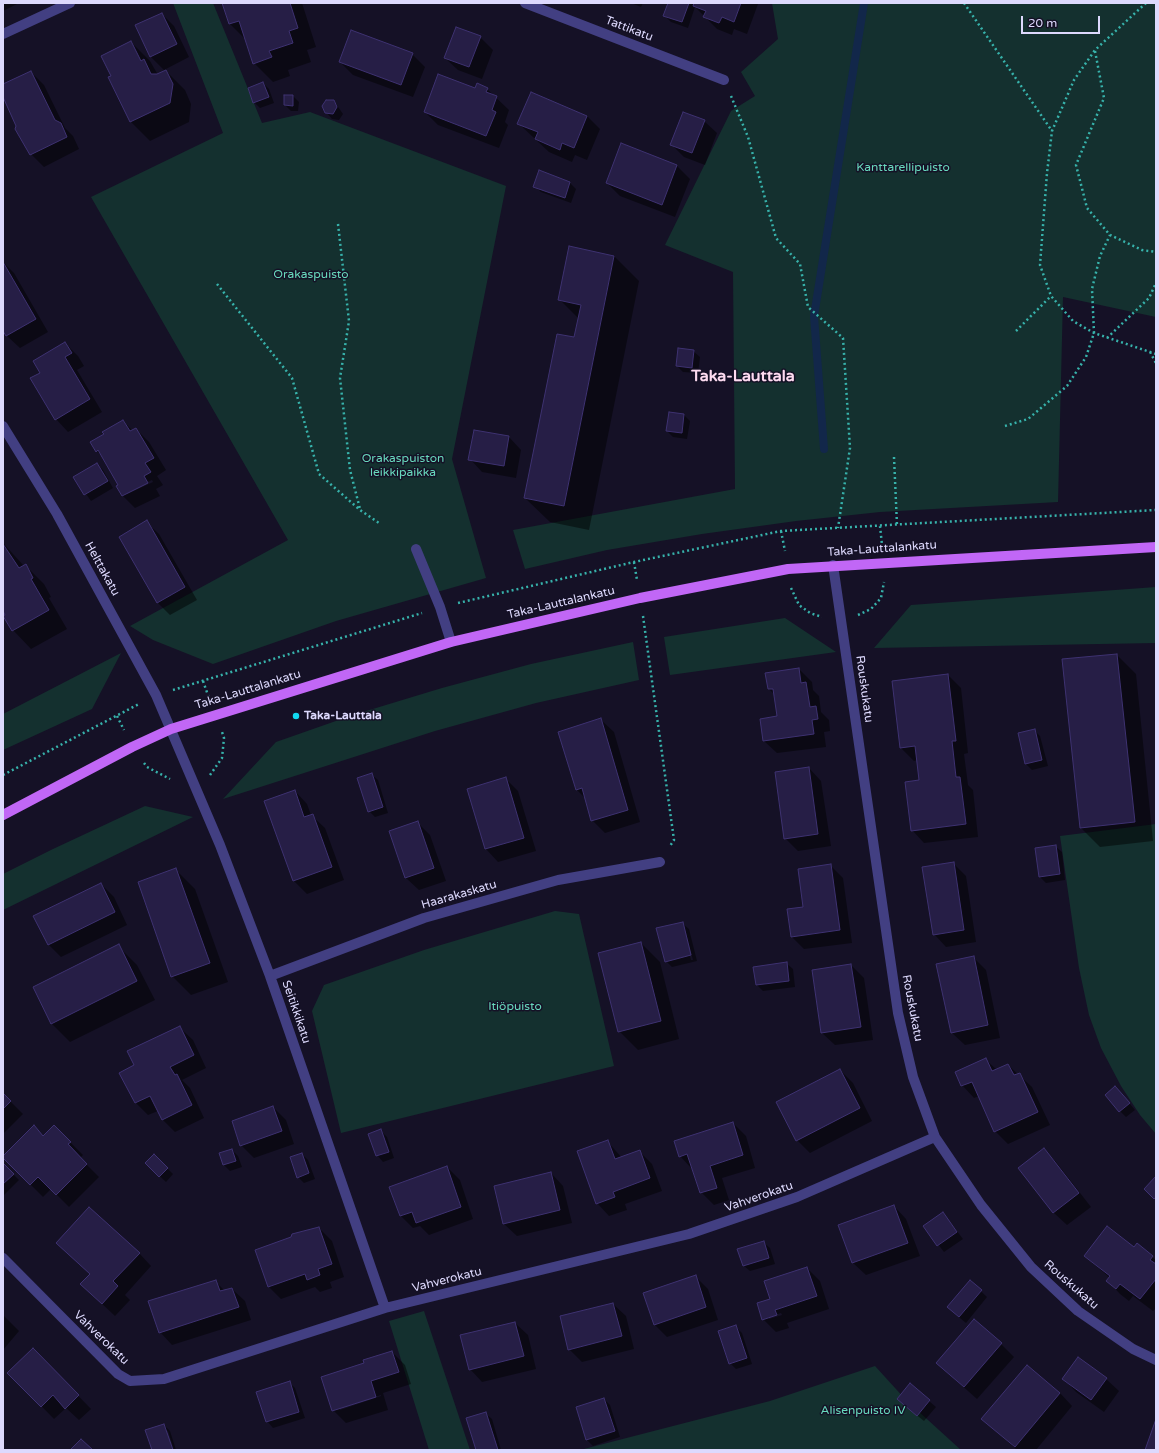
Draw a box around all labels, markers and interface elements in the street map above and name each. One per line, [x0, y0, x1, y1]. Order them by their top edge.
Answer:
scale bar [1023, 8, 1102, 34]
street label: Tattikatu [603, 13, 655, 45]
text: 20 m [1028, 16, 1057, 30]
park label: Kanttarellipuisto [856, 161, 950, 175]
park label: Orakaspuisto [273, 268, 349, 282]
district label: Taka-Lauttala [691, 367, 795, 387]
park label: Orakaspuiston leikkipaikka [362, 452, 444, 480]
street label: Taka-Lauttalankatu [827, 538, 937, 560]
street label: Helttakatu [81, 539, 123, 599]
street label: Taka-Lauttalankatu [506, 584, 616, 622]
street label: Rouskukatu [852, 654, 876, 724]
street label: Taka-Lauttalankatu [193, 667, 303, 713]
place label: Taka-Lauttala [304, 709, 382, 723]
marker: Taka-Lauttala [291, 711, 301, 721]
street label: Haarakaskatu [420, 877, 498, 913]
street label: Rouskukatu [898, 973, 926, 1043]
street label: Seitikkikatu [278, 979, 314, 1045]
park label: Itiöpuisto [488, 1000, 542, 1014]
street label: Vahverokatu [723, 1179, 795, 1215]
street label: Rouskukatu [1041, 1257, 1101, 1313]
street label: Vahverokatu [411, 1264, 483, 1296]
street label: Vahverokatu [70, 1308, 132, 1368]
park label: Alisenpuisto IV [821, 1404, 905, 1418]

